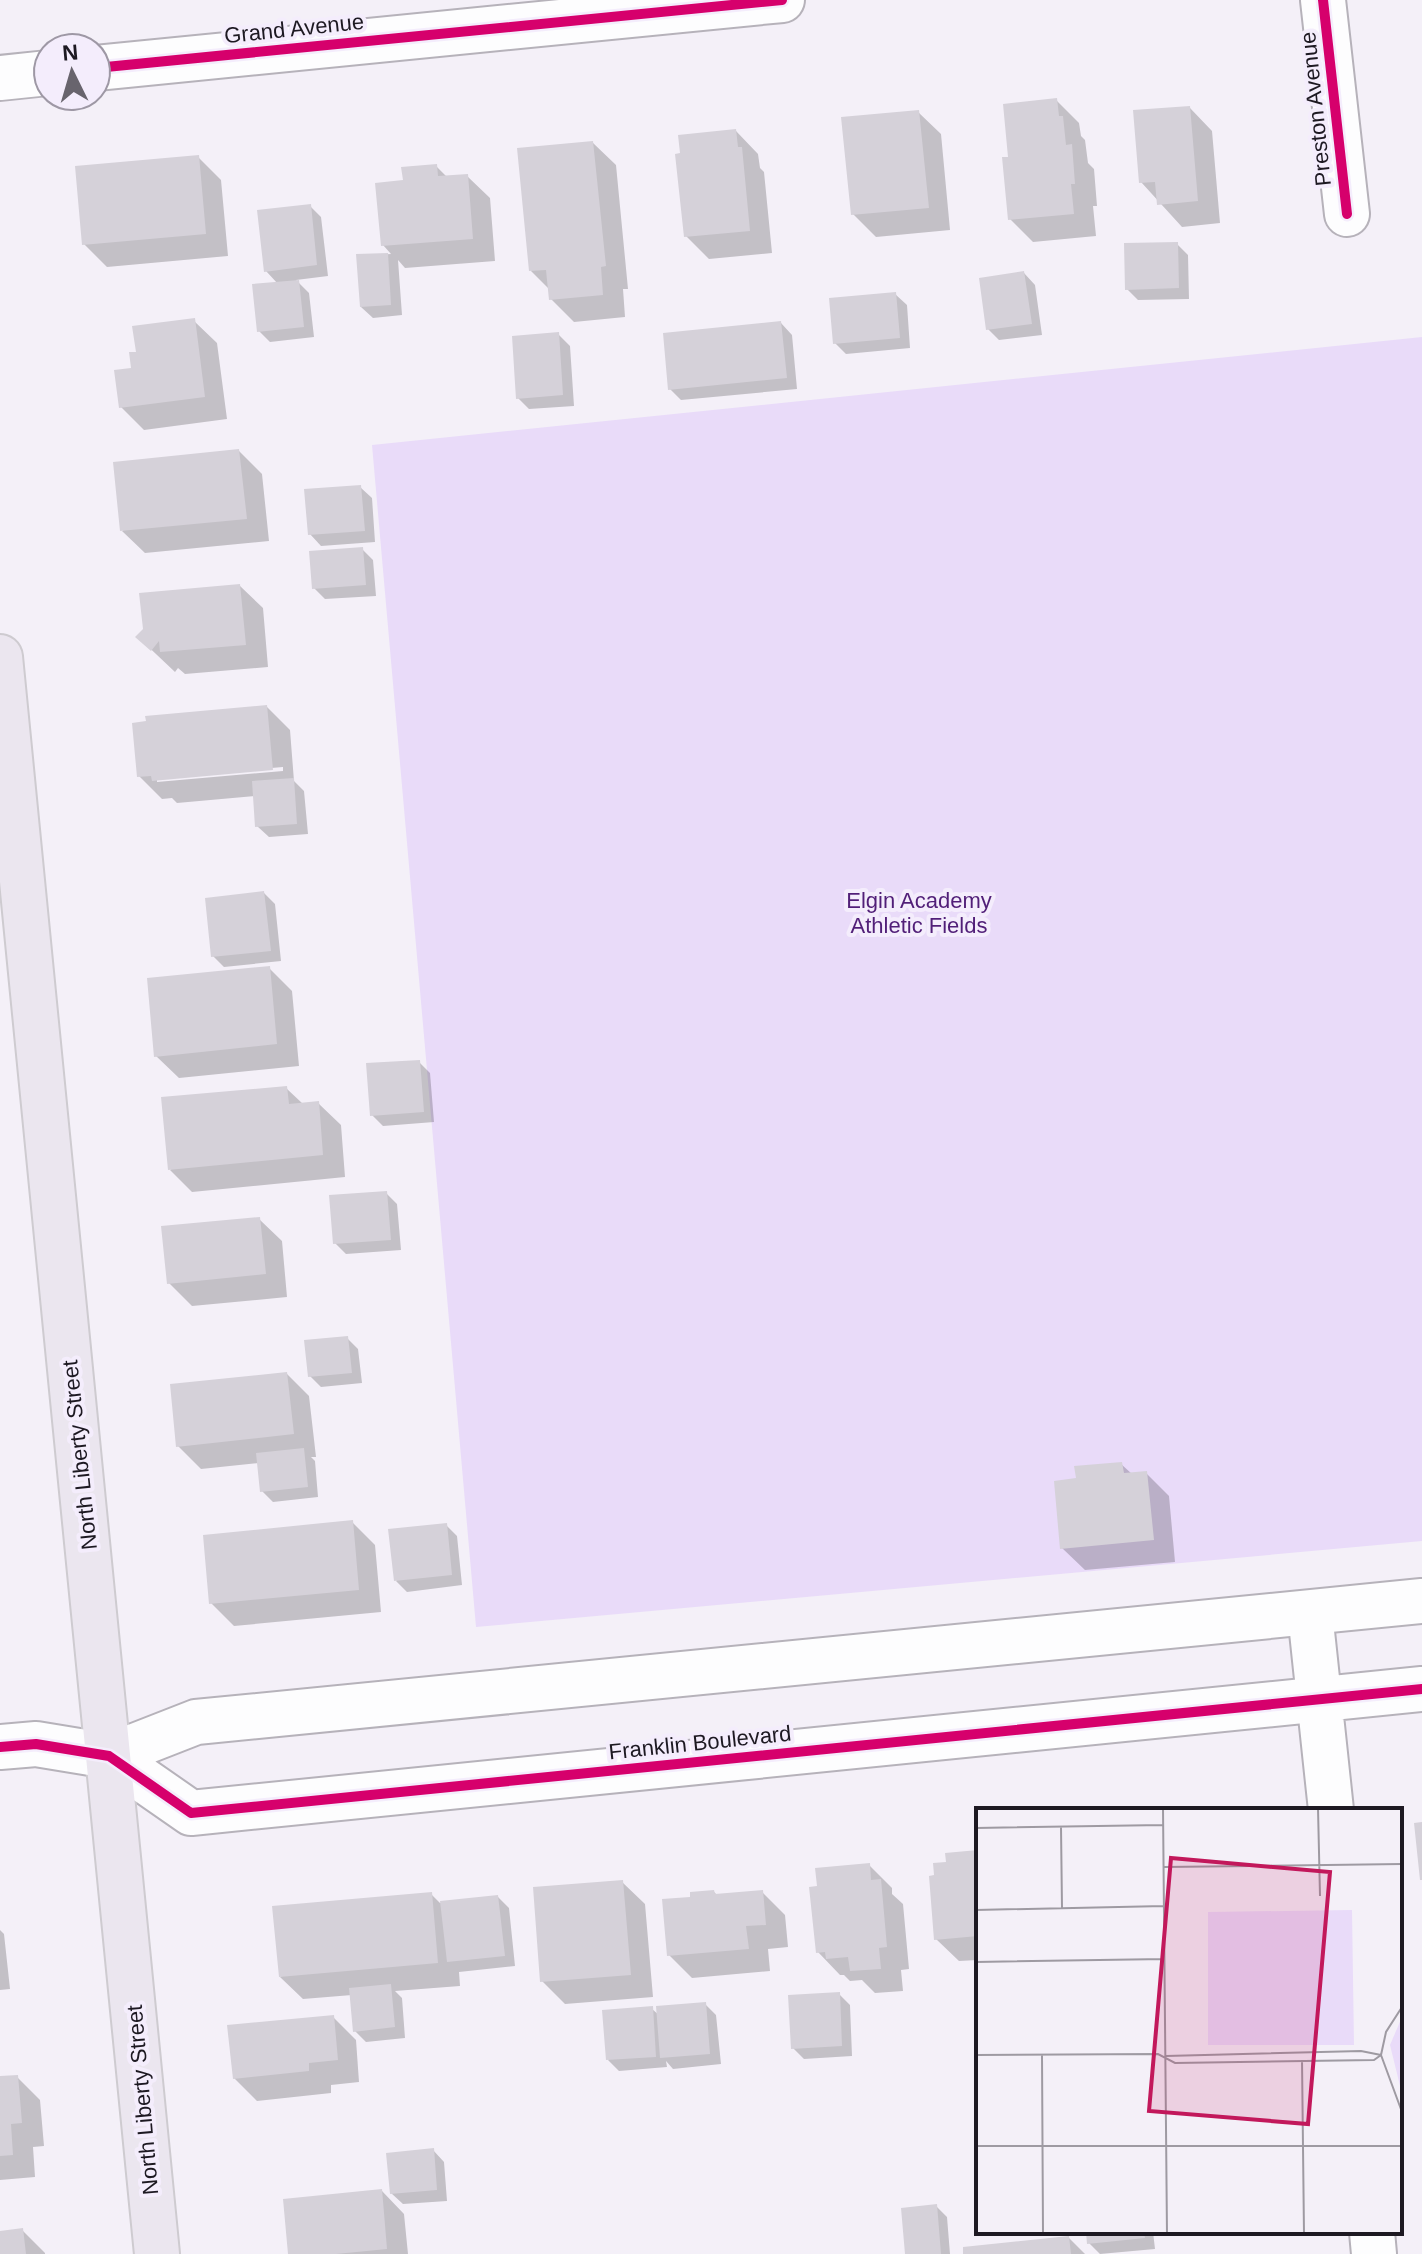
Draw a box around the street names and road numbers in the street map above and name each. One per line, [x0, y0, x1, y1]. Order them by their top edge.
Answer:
street label: Grand Avenue [223, 9, 365, 48]
street label: Preston Avenue [1295, 31, 1336, 187]
street label: North Liberty Street [57, 1359, 102, 1551]
street label: Franklin Boulevard [608, 1720, 793, 1765]
street label: North Liberty Street [122, 2004, 163, 2196]

